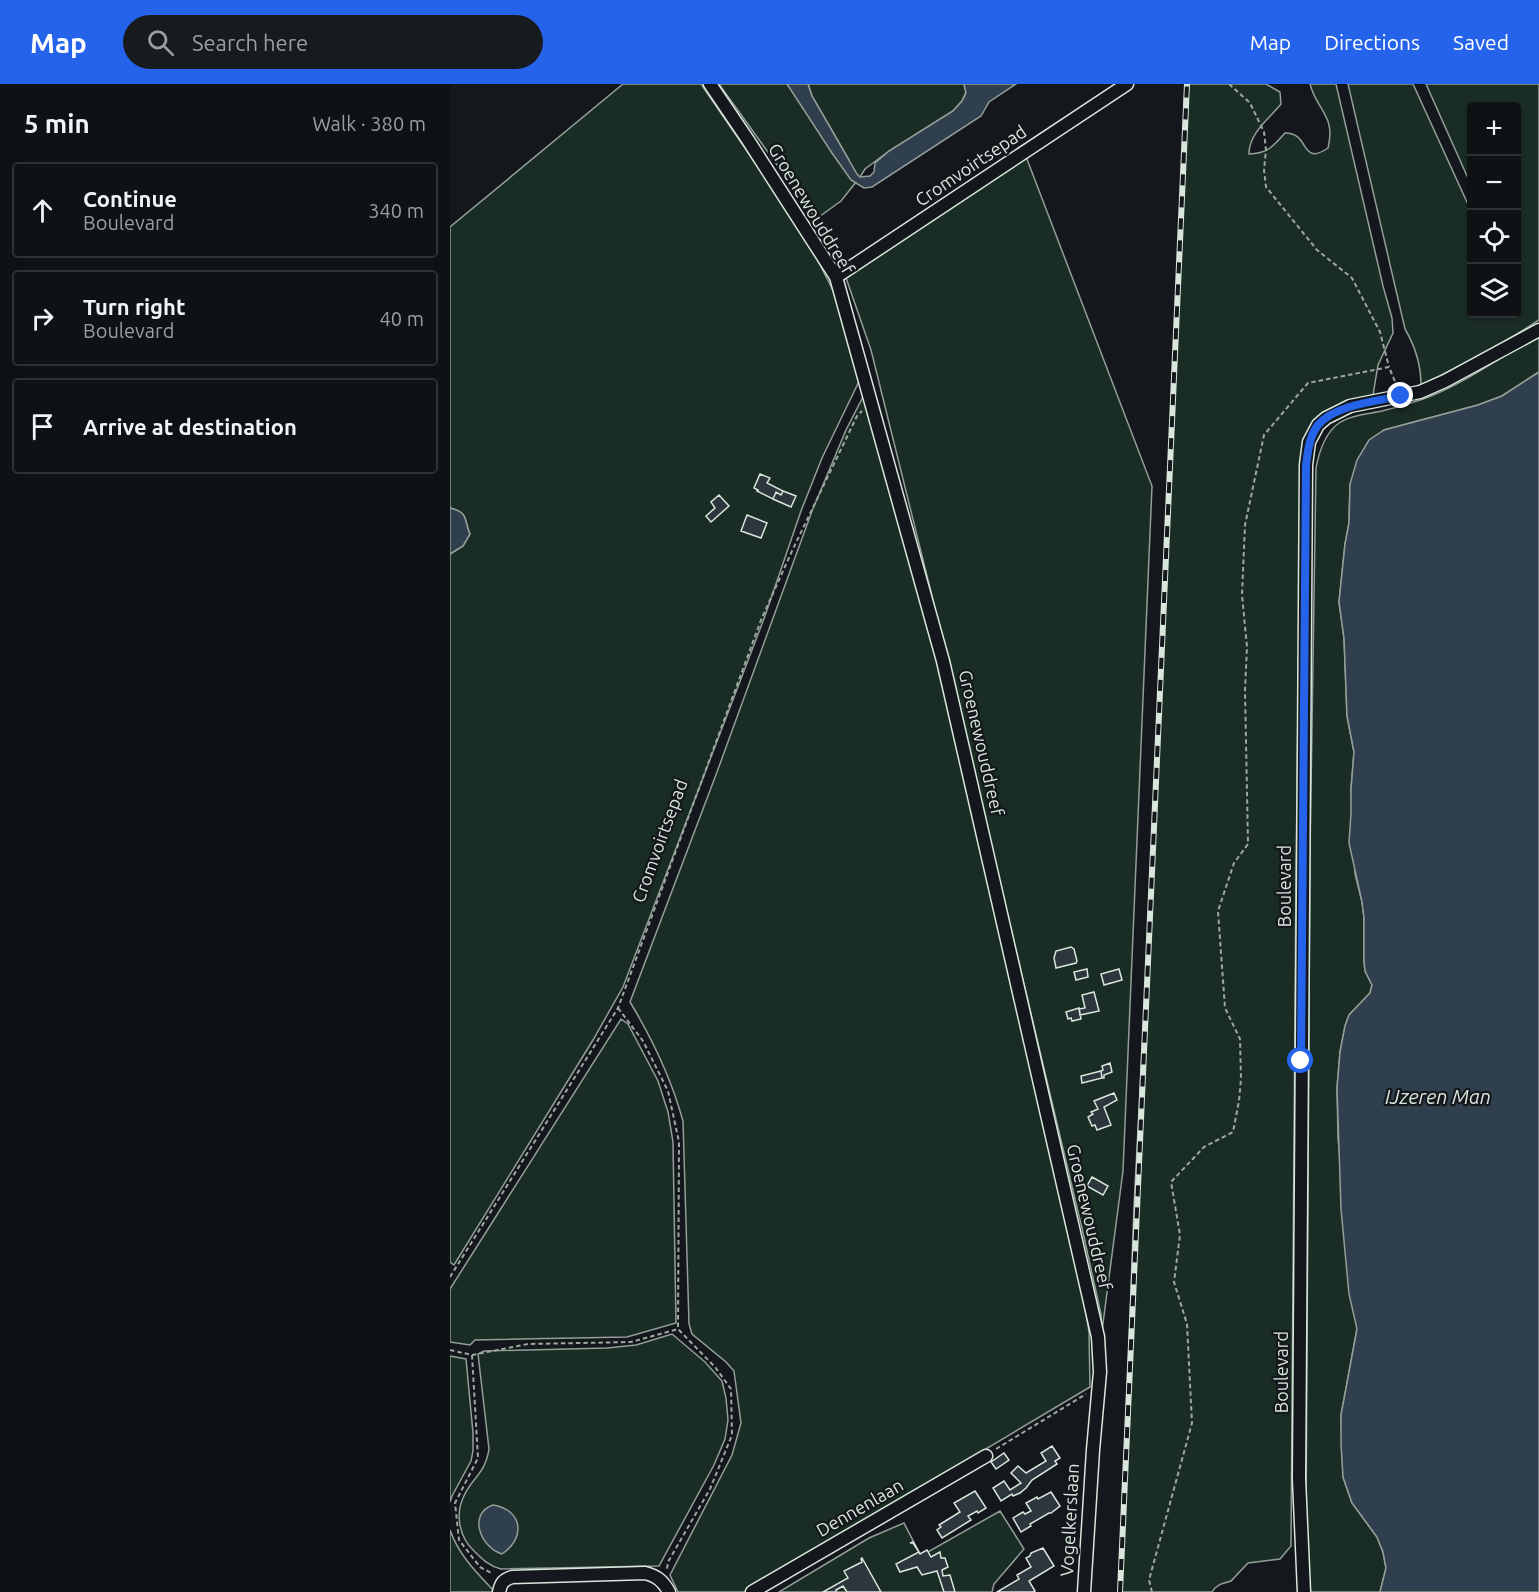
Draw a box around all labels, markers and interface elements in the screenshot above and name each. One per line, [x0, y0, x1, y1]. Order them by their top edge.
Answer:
search box [123, 15, 543, 69]
icon: search [144, 26, 177, 59]
text: Map [30, 27, 87, 58]
text: Search here [192, 30, 308, 55]
text: Map [1250, 30, 1291, 54]
text: Directions [1324, 30, 1420, 54]
text: Saved [1453, 30, 1509, 54]
map controls [1467, 102, 1521, 318]
button: + [1467, 102, 1521, 156]
text: 5 min [24, 109, 90, 138]
text: Walk · 380 m [313, 112, 426, 135]
street label: Cromvoirtsepad [911, 121, 1030, 210]
street label: Groenewouddreef [765, 140, 859, 278]
button: − [1467, 156, 1521, 210]
text: Continue [83, 186, 177, 211]
icon: ahead [26, 194, 59, 227]
text: 340 m [368, 199, 424, 222]
button: locate [1467, 210, 1521, 264]
text: Boulevard [83, 211, 174, 234]
button: layers [1467, 264, 1521, 318]
text: Turn right [83, 294, 185, 319]
icon: right [26, 302, 59, 335]
text: 40 m [380, 307, 424, 330]
text: Boulevard [83, 319, 174, 342]
route end [1387, 382, 1413, 408]
icon: arrive [26, 410, 59, 443]
text: Arrive at destination [83, 414, 297, 439]
street label: Groenewouddreef [955, 668, 1008, 818]
street label: Cromvoirtsepad [628, 776, 691, 905]
street label: Boulevard [1274, 845, 1294, 927]
route start [1287, 1047, 1313, 1073]
water label: IJzeren Man [1385, 1085, 1491, 1108]
street label: Groenewouddreef [1063, 1142, 1116, 1292]
street label: Boulevard [1271, 1331, 1291, 1413]
street label: Vogelkerslaan [1056, 1463, 1082, 1577]
street label: Dennenlaan [813, 1474, 906, 1540]

